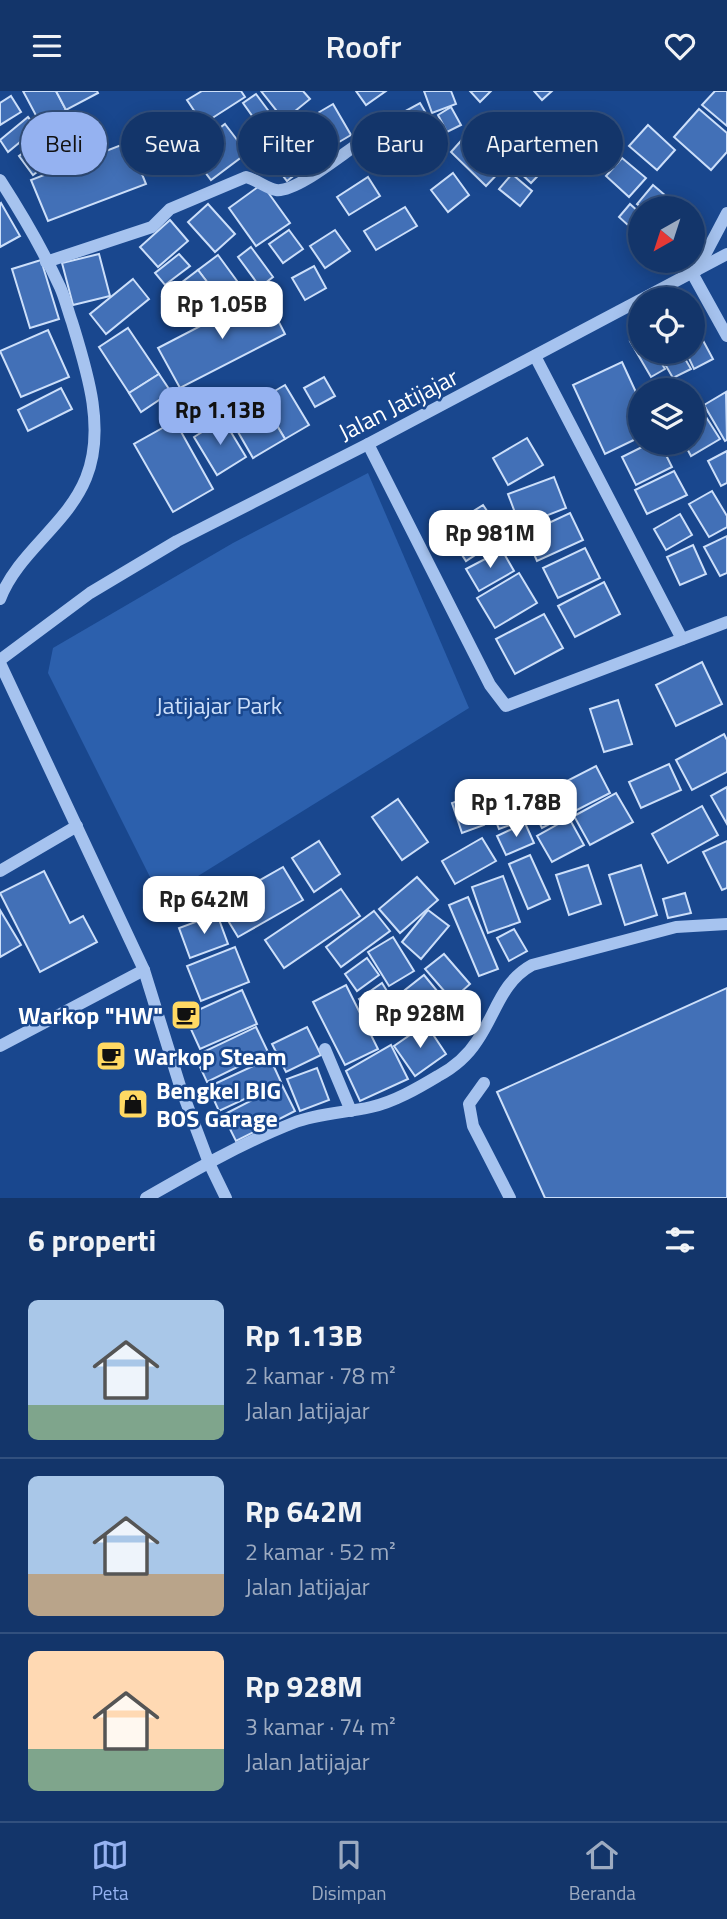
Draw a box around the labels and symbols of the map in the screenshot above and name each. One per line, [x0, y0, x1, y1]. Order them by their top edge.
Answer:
north arrow [628, 196, 705, 273]
pin: Rp 1.05B [150, 281, 294, 341]
street label: Jalan Jatijajar [332, 358, 464, 450]
pin: Rp 1.13B [148, 387, 292, 447]
pin: Rp 981M [425, 511, 555, 570]
park label: Jatijajar Park [156, 687, 283, 723]
pin: Rp 1.78B [444, 779, 588, 839]
pin: Rp 642M [139, 877, 269, 936]
pin: Rp 928M [355, 991, 485, 1050]
place label: Warkop "HW" [18, 997, 163, 1033]
cafe icon: Warkop "HW" [169, 998, 203, 1032]
place label: Warkop Steam [134, 1038, 287, 1074]
cafe icon: Warkop Steam [94, 1039, 128, 1073]
place label: Bengkel BIG BOS Garage [156, 1072, 281, 1136]
shop icon: Bengkel BIG BOS Garage [116, 1087, 150, 1121]

